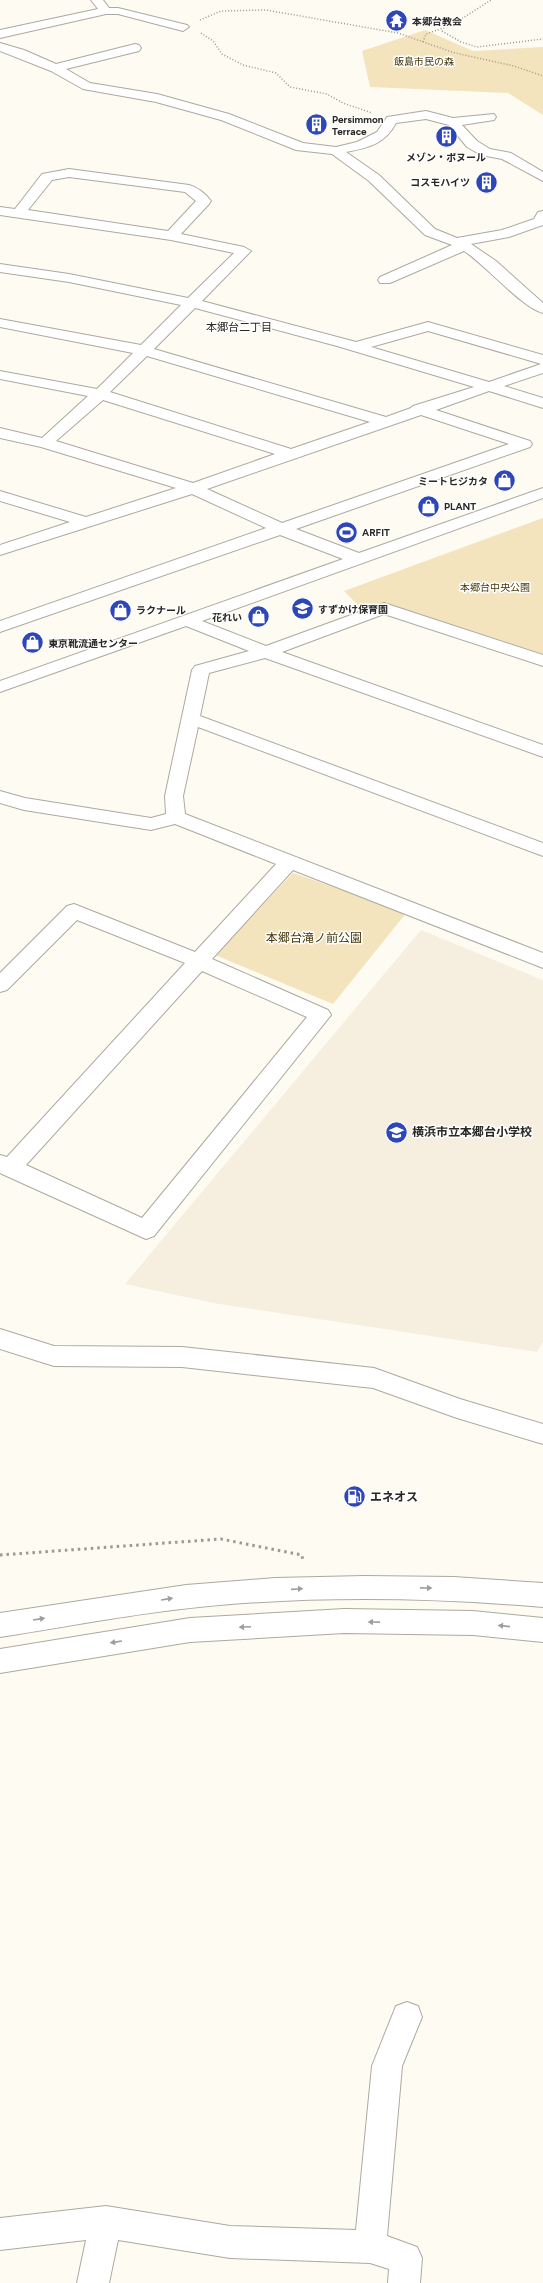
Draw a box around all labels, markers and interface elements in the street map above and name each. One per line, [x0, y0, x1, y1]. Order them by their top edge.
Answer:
temple icon: 本郷台教会 [384, 8, 410, 34]
place label: 本郷台教会 [411, 15, 462, 28]
park label: 飯島市民の森 [394, 55, 454, 68]
building icon: Persimmon Terrace [304, 112, 330, 138]
place label: Persimmon Terrace [332, 113, 384, 138]
building icon: メゾン・ポヌール [433, 124, 459, 150]
place label: メゾン・ポヌール [406, 151, 486, 164]
building icon: コスモハイツ [473, 169, 499, 195]
place label: コスモハイツ [410, 176, 470, 189]
district label: 本郷台二丁目 [206, 321, 272, 334]
shop icon: ミートヒジカタ [491, 468, 517, 494]
place label: ミートヒジカタ [418, 475, 488, 488]
shop icon: PLANT [416, 493, 442, 519]
place label: PLANT [444, 500, 476, 513]
sports icon: ARFIT [334, 519, 360, 545]
place label: ARFIT [362, 526, 390, 539]
park label: 本郷台中央公園 [460, 581, 530, 594]
school or university icon: すずかけ保育園 [290, 596, 316, 622]
shop icon: ラクナール [107, 597, 133, 623]
place label: すずかけ保育園 [318, 603, 388, 616]
place label: ラクナール [136, 604, 186, 617]
shop icon: 花れい [245, 604, 271, 630]
place label: 花れい [212, 611, 242, 624]
shop icon: 東京靴流通センター [19, 630, 45, 656]
place label: 東京靴流通センター [48, 637, 138, 650]
park label: 本郷台滝ノ前公園 [266, 931, 362, 945]
school or university icon: 横浜市立本郷台小学校 [384, 1119, 410, 1145]
place label: 横浜市立本郷台小学校 [412, 1125, 532, 1139]
fuel station icon: エネオス [341, 1484, 367, 1510]
place label: エネオス [370, 1490, 418, 1504]
one-way arrow [420, 1585, 433, 1591]
one-way arrow [291, 1586, 303, 1593]
one-way arrow [161, 1596, 173, 1602]
one-way arrow [32, 1616, 45, 1622]
one-way arrow [367, 1619, 380, 1625]
one-way arrow [498, 1623, 510, 1630]
one-way arrow [239, 1624, 251, 1631]
one-way arrow [109, 1640, 122, 1646]

